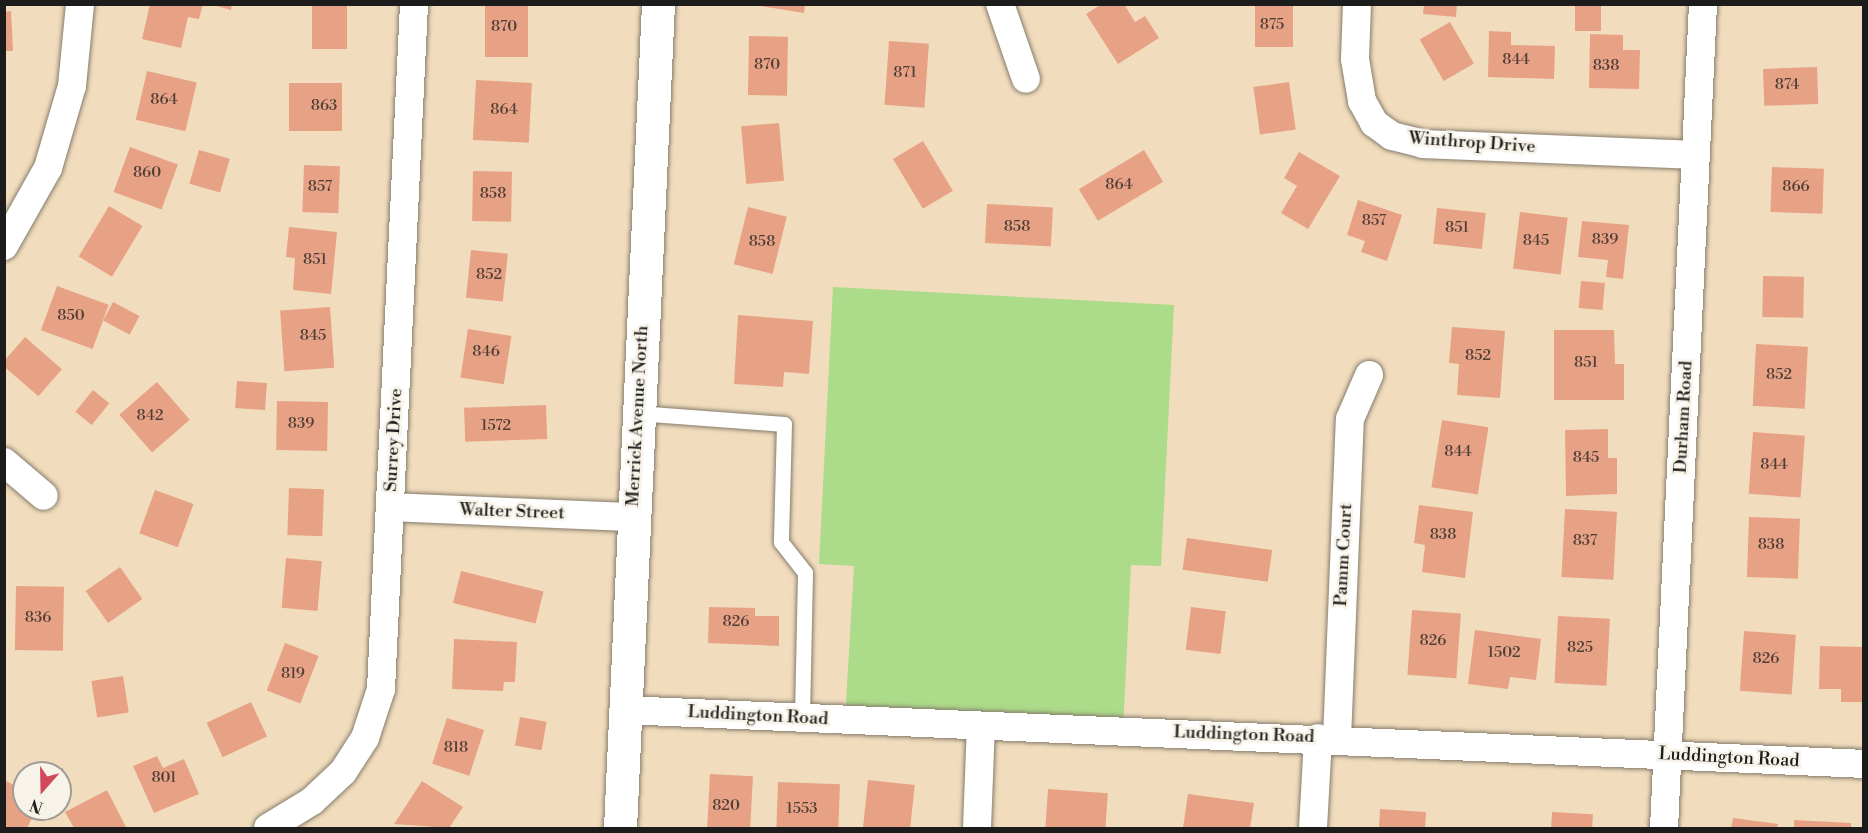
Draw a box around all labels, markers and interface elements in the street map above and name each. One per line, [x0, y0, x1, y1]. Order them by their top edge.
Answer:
house number: 875 [1260, 16, 1284, 34]
house number: 870 [491, 18, 517, 36]
house number: 844 [1502, 51, 1530, 69]
house number: 870 [754, 56, 780, 74]
house number: 838 [1593, 57, 1619, 75]
house number: 871 [893, 64, 917, 82]
house number: 874 [1775, 76, 1799, 94]
house number: 864 [150, 91, 178, 109]
house number: 863 [311, 97, 337, 115]
house number: 864 [490, 101, 518, 119]
street label: Winthrop Drive [1408, 128, 1536, 158]
house number: 860 [133, 164, 161, 182]
house number: 864 [1105, 176, 1133, 194]
house number: 857 [308, 178, 332, 196]
house number: 866 [1782, 178, 1810, 196]
house number: 858 [480, 185, 506, 203]
house number: 857 [1362, 212, 1386, 230]
house number: 858 [1004, 218, 1030, 236]
house number: 851 [1445, 219, 1469, 237]
house number: 839 [1592, 231, 1618, 249]
house number: 845 [1523, 232, 1549, 250]
house number: 858 [749, 233, 775, 251]
house number: 851 [303, 251, 327, 269]
house number: 852 [476, 266, 502, 284]
house number: 850 [57, 307, 85, 325]
street label: Merrick Avenue North [622, 325, 654, 507]
house number: 845 [300, 327, 326, 345]
house number: 846 [472, 343, 500, 361]
house number: 852 [1465, 347, 1491, 365]
house number: 851 [1574, 354, 1598, 372]
street label: Durham Road [1670, 360, 1698, 474]
house number: 852 [1766, 366, 1792, 384]
street label: Surrey Drive [381, 388, 407, 492]
house number: 842 [137, 407, 163, 425]
house number: 839 [288, 415, 314, 433]
house number: 1572 [481, 417, 511, 435]
house number: 844 [1444, 443, 1472, 461]
house number: 845 [1573, 449, 1599, 467]
house number: 844 [1760, 456, 1788, 474]
street label: Walter Street [459, 499, 565, 525]
street label: Pamm Court [1331, 503, 1357, 607]
house number: 838 [1430, 526, 1456, 544]
house number: 837 [1573, 532, 1597, 550]
house number: 838 [1758, 536, 1784, 554]
house number: 836 [25, 609, 51, 627]
house number: 826 [723, 613, 749, 631]
house number: 826 [1420, 632, 1446, 650]
house number: 825 [1567, 639, 1593, 657]
house number: 1502 [1488, 644, 1520, 662]
house number: 826 [1753, 650, 1779, 668]
house number: 819 [281, 665, 305, 683]
street label: Luddington Road [687, 702, 829, 730]
street label: Luddington Road [1173, 722, 1315, 748]
house number: 818 [444, 739, 468, 757]
street label: Luddington Road [1658, 744, 1800, 772]
north arrow [12, 761, 72, 821]
house number: 801 [151, 769, 177, 787]
text: N [27, 794, 46, 818]
house number: 820 [712, 797, 740, 815]
house number: 1553 [786, 800, 818, 818]

